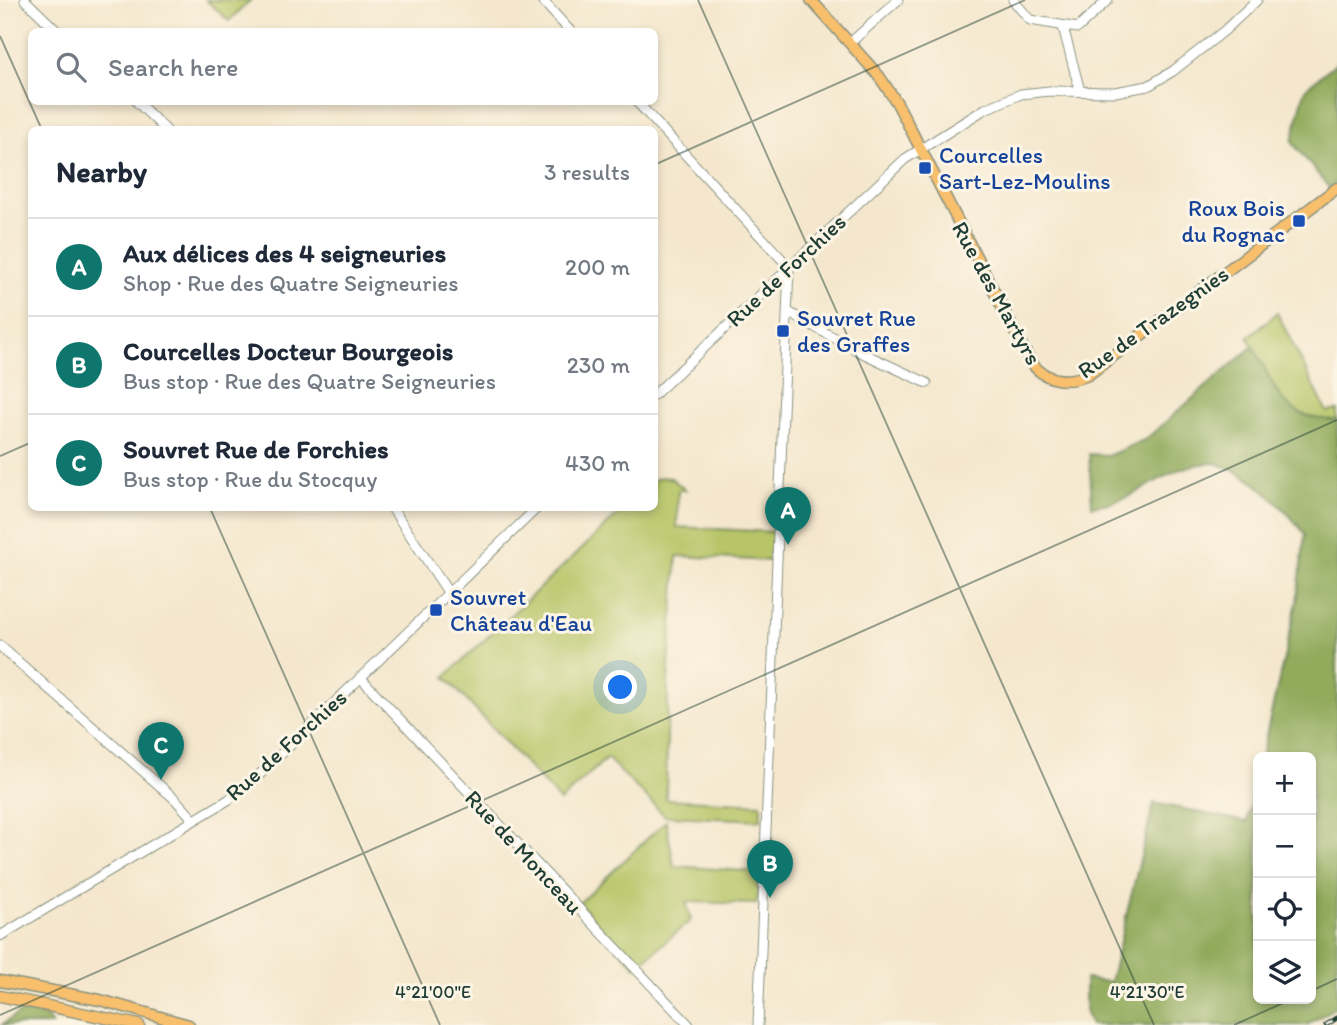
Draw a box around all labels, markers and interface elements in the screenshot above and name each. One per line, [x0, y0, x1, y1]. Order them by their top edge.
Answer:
search box [28, 28, 658, 105]
icon: search [52, 48, 90, 86]
text: Search here [108, 51, 238, 83]
place label: Courcelles Sart-Lez-Moulins [939, 141, 1111, 195]
text: Nearby [56, 153, 147, 190]
text: 3 results [544, 158, 630, 186]
marker: Courcelles Sart-Lez-Moulins [917, 160, 933, 176]
place label: Roux Bois du Rognac [1181, 194, 1285, 248]
street label: Rue de Forchies [720, 207, 852, 333]
marker: Roux Bois du Rognac [1291, 213, 1307, 229]
street label: Rue des Martyrs [946, 216, 1048, 370]
text: Aux délices des 4 seigneuries [123, 237, 446, 269]
text: A [72, 253, 86, 281]
text: 200 m [565, 253, 630, 281]
street label: Rue de Trazegnies [1072, 259, 1234, 385]
text: Shop · Rue des Quatre Seigneuries [123, 269, 459, 297]
place label: Souvret Rue des Graffes [797, 304, 916, 358]
marker: Souvret Rue des Graffes [775, 323, 791, 339]
text: Courcelles Docteur Bourgeois [123, 335, 453, 367]
text: B [72, 351, 86, 379]
text: 230 m [567, 351, 630, 379]
text: Bus stop · Rue des Quatre Seigneuries [123, 367, 496, 395]
text: Souvret Rue de Forchies [123, 433, 389, 465]
text: C [72, 449, 86, 477]
text: 430 m [565, 449, 630, 477]
text: Bus stop · Rue du Stocquy [123, 465, 377, 493]
pin: A [765, 487, 811, 545]
place label: Souvret Château d'Eau [450, 583, 592, 637]
marker: Souvret Château d'Eau [428, 602, 444, 618]
your location [603, 670, 637, 704]
street label: Rue de Forchies [220, 683, 352, 807]
pin: C [138, 722, 184, 780]
map controls [1253, 752, 1316, 1004]
button: + [1253, 752, 1316, 815]
street label: Rue de Monceau [459, 784, 589, 920]
button: − [1253, 815, 1316, 878]
pin: B [747, 840, 793, 898]
button: locate [1253, 878, 1316, 941]
button: layers [1253, 941, 1316, 1004]
text: 4°21'00"E [395, 981, 471, 1003]
text: 4°21'30"E [1110, 981, 1184, 1003]

